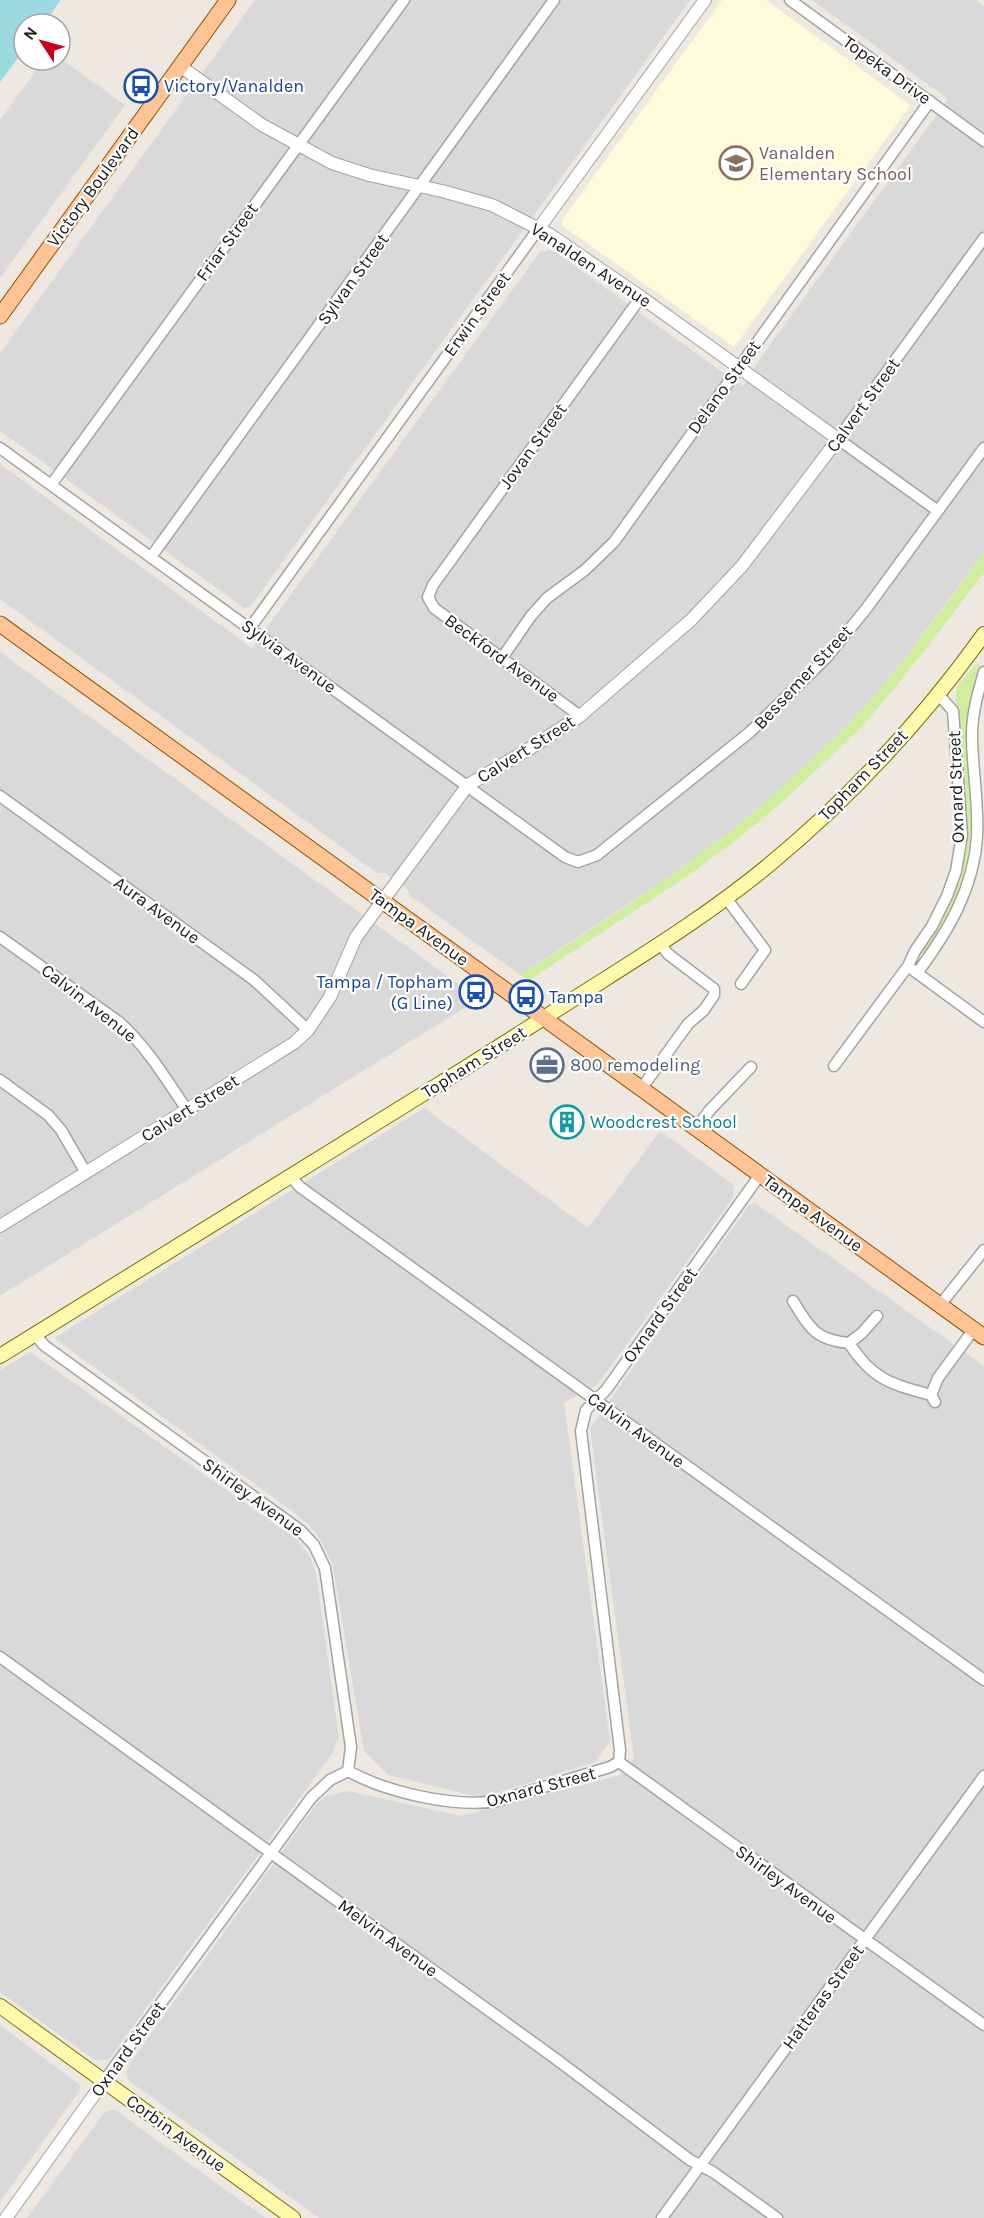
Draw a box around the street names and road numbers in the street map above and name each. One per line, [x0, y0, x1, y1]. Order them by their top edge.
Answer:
street label: Topeka Drive [839, 31, 935, 109]
street label: Victory Boulevard [42, 123, 144, 251]
street label: Friar Street [191, 198, 263, 285]
street label: Vanalden Avenue [526, 218, 656, 312]
street label: Sylvan Street [312, 229, 394, 329]
street label: Erwin Street [439, 267, 515, 361]
street label: Delano Street [683, 336, 765, 438]
street label: Calvert Street [821, 353, 905, 456]
street label: Jovan Street [495, 399, 572, 493]
street label: Beckford Avenue [440, 609, 564, 707]
street label: Sylvia Avenue [237, 614, 341, 698]
street label: Bessemer Street [749, 620, 857, 734]
street label: Calvert Street [473, 710, 579, 788]
street label: Topham Street [814, 724, 912, 826]
street label: Oxnard Street [943, 730, 969, 844]
street label: Aura Avenue [110, 871, 204, 949]
street label: Tampa Avenue [365, 883, 473, 971]
street label: Calvin Avenue [37, 959, 141, 1047]
street label: Topham Street [418, 1021, 531, 1103]
street label: Calvert Street [137, 1069, 243, 1147]
street label: Tampa Avenue [759, 1169, 867, 1257]
street label: Oxnard Street [618, 1263, 702, 1367]
street label: Calvin Avenue [583, 1387, 689, 1473]
street label: Shirley Avenue [198, 1453, 308, 1541]
street label: Oxnard Street [484, 1762, 598, 1812]
street label: Shirley Avenue [731, 1840, 841, 1928]
street label: Melvin Avenue [334, 1894, 442, 1982]
street label: Hatteras Street [778, 1940, 869, 2054]
street label: Oxnard Street [86, 1997, 170, 2101]
street label: Corbin Avenue [122, 2089, 230, 2177]

